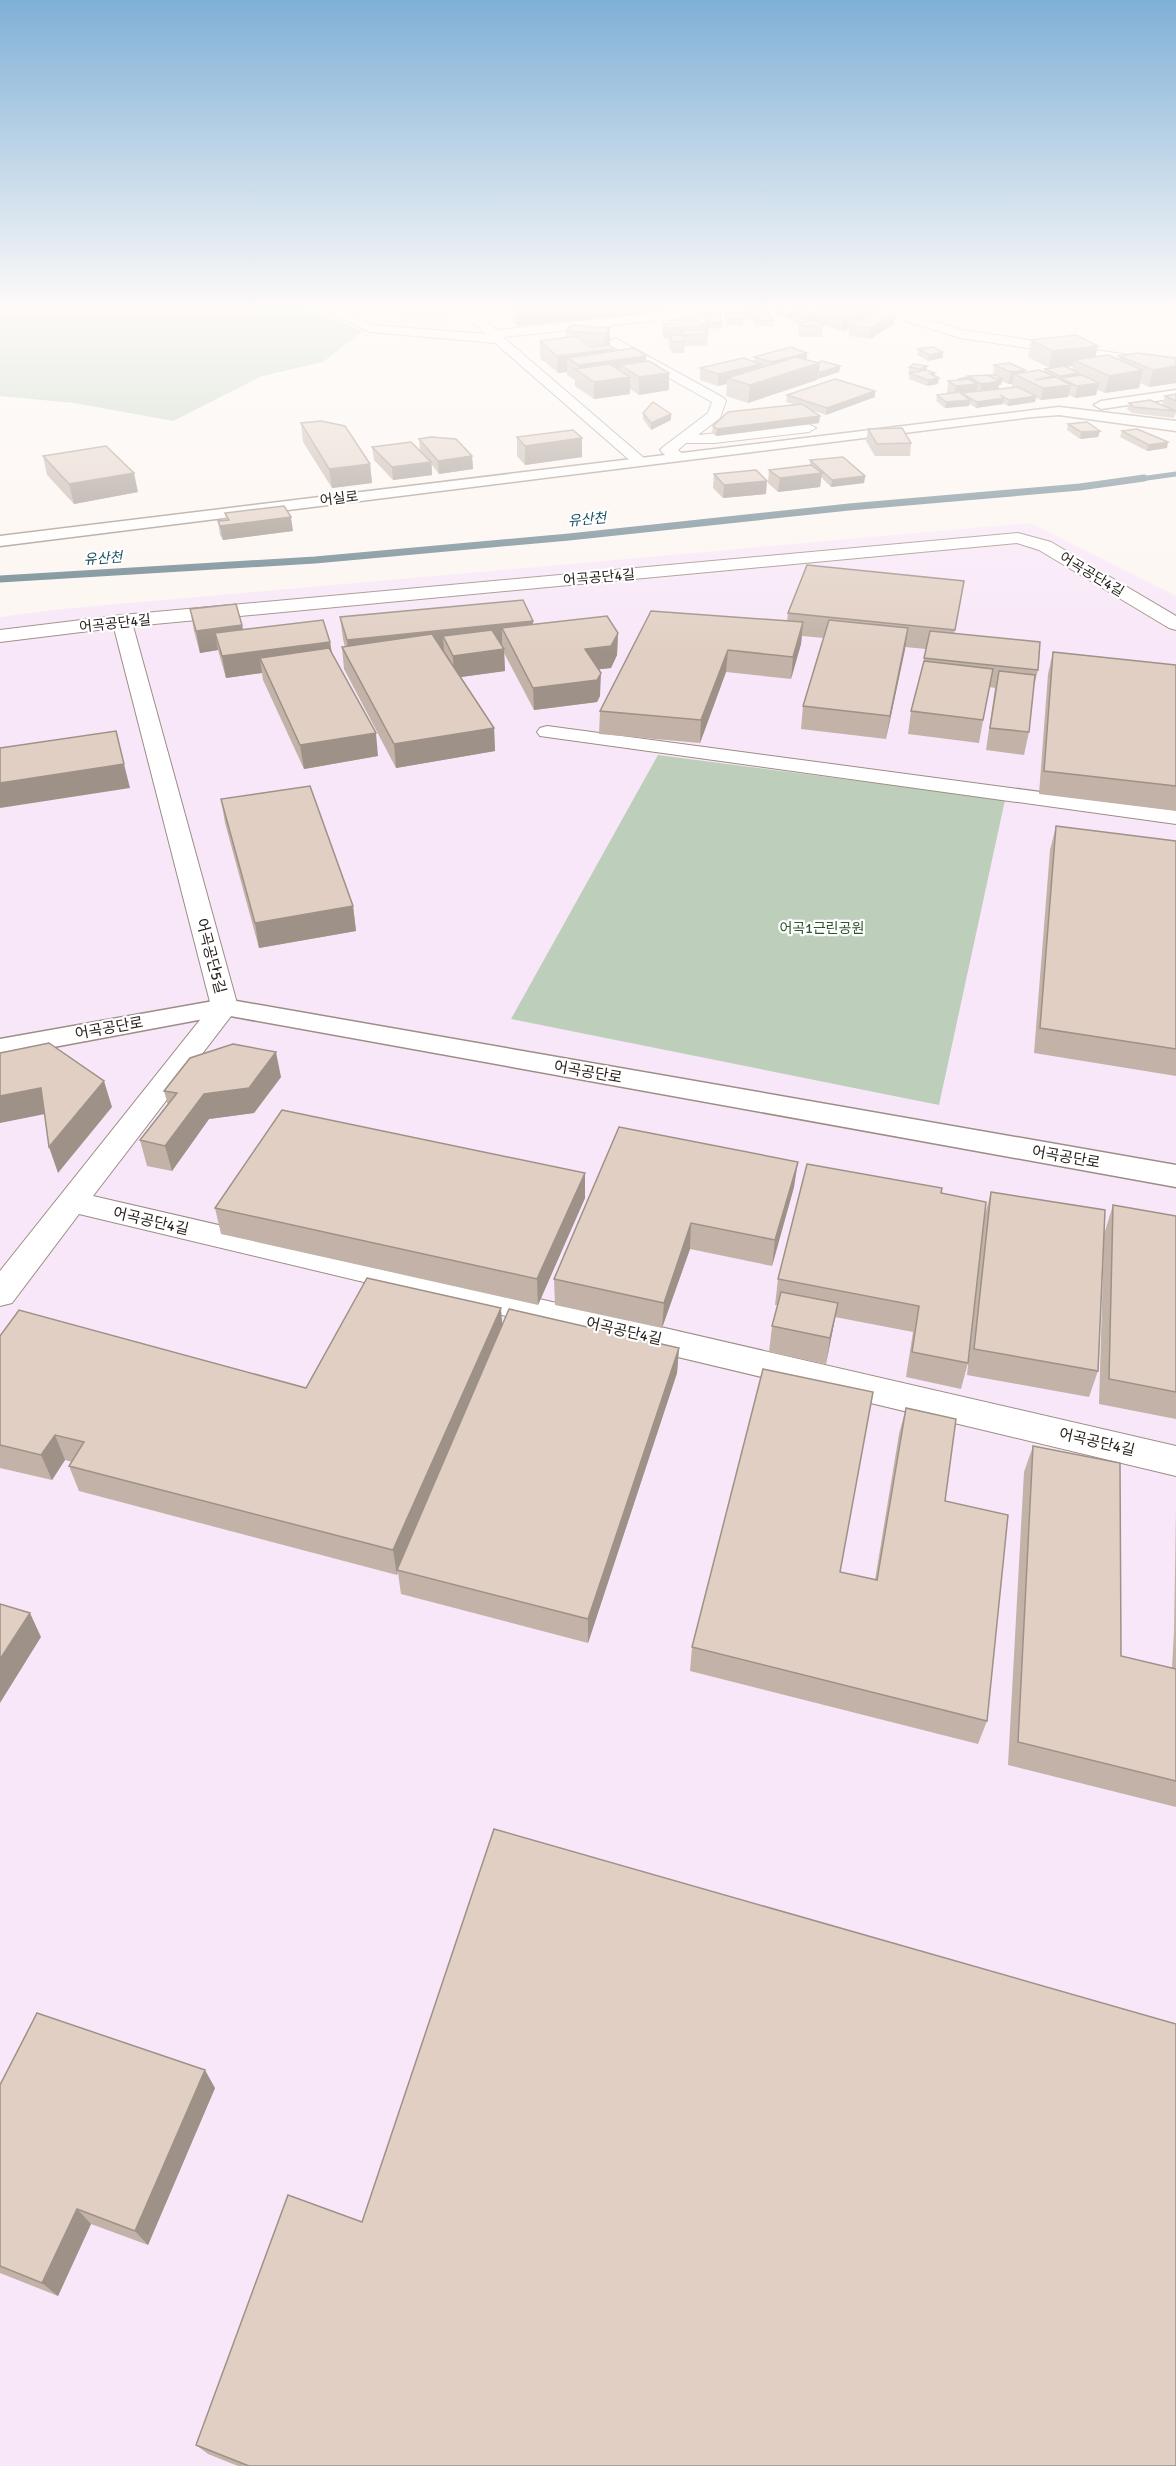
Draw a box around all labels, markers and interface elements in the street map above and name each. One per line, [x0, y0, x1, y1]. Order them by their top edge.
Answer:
street label: 어실로 [319, 488, 359, 509]
water label: 유산천 [567, 509, 608, 530]
water label: 유산천 [83, 549, 124, 568]
street label: 어곡공단4길 [1057, 549, 1127, 600]
street label: 어곡공단4길 [562, 566, 636, 589]
street label: 어곡공단4길 [78, 611, 152, 636]
street label: 어곡공단5길 [192, 916, 230, 996]
park label: 어곡1근린공원 [780, 920, 864, 937]
street label: 어곡공단로 [73, 1013, 145, 1043]
street label: 어곡공단로 [552, 1057, 624, 1087]
street label: 어곡공단로 [1030, 1142, 1102, 1172]
street label: 어곡공단4길 [111, 1204, 191, 1238]
street label: 어곡공단4길 [584, 1314, 664, 1348]
street label: 어곡공단4길 [1057, 1425, 1137, 1459]

